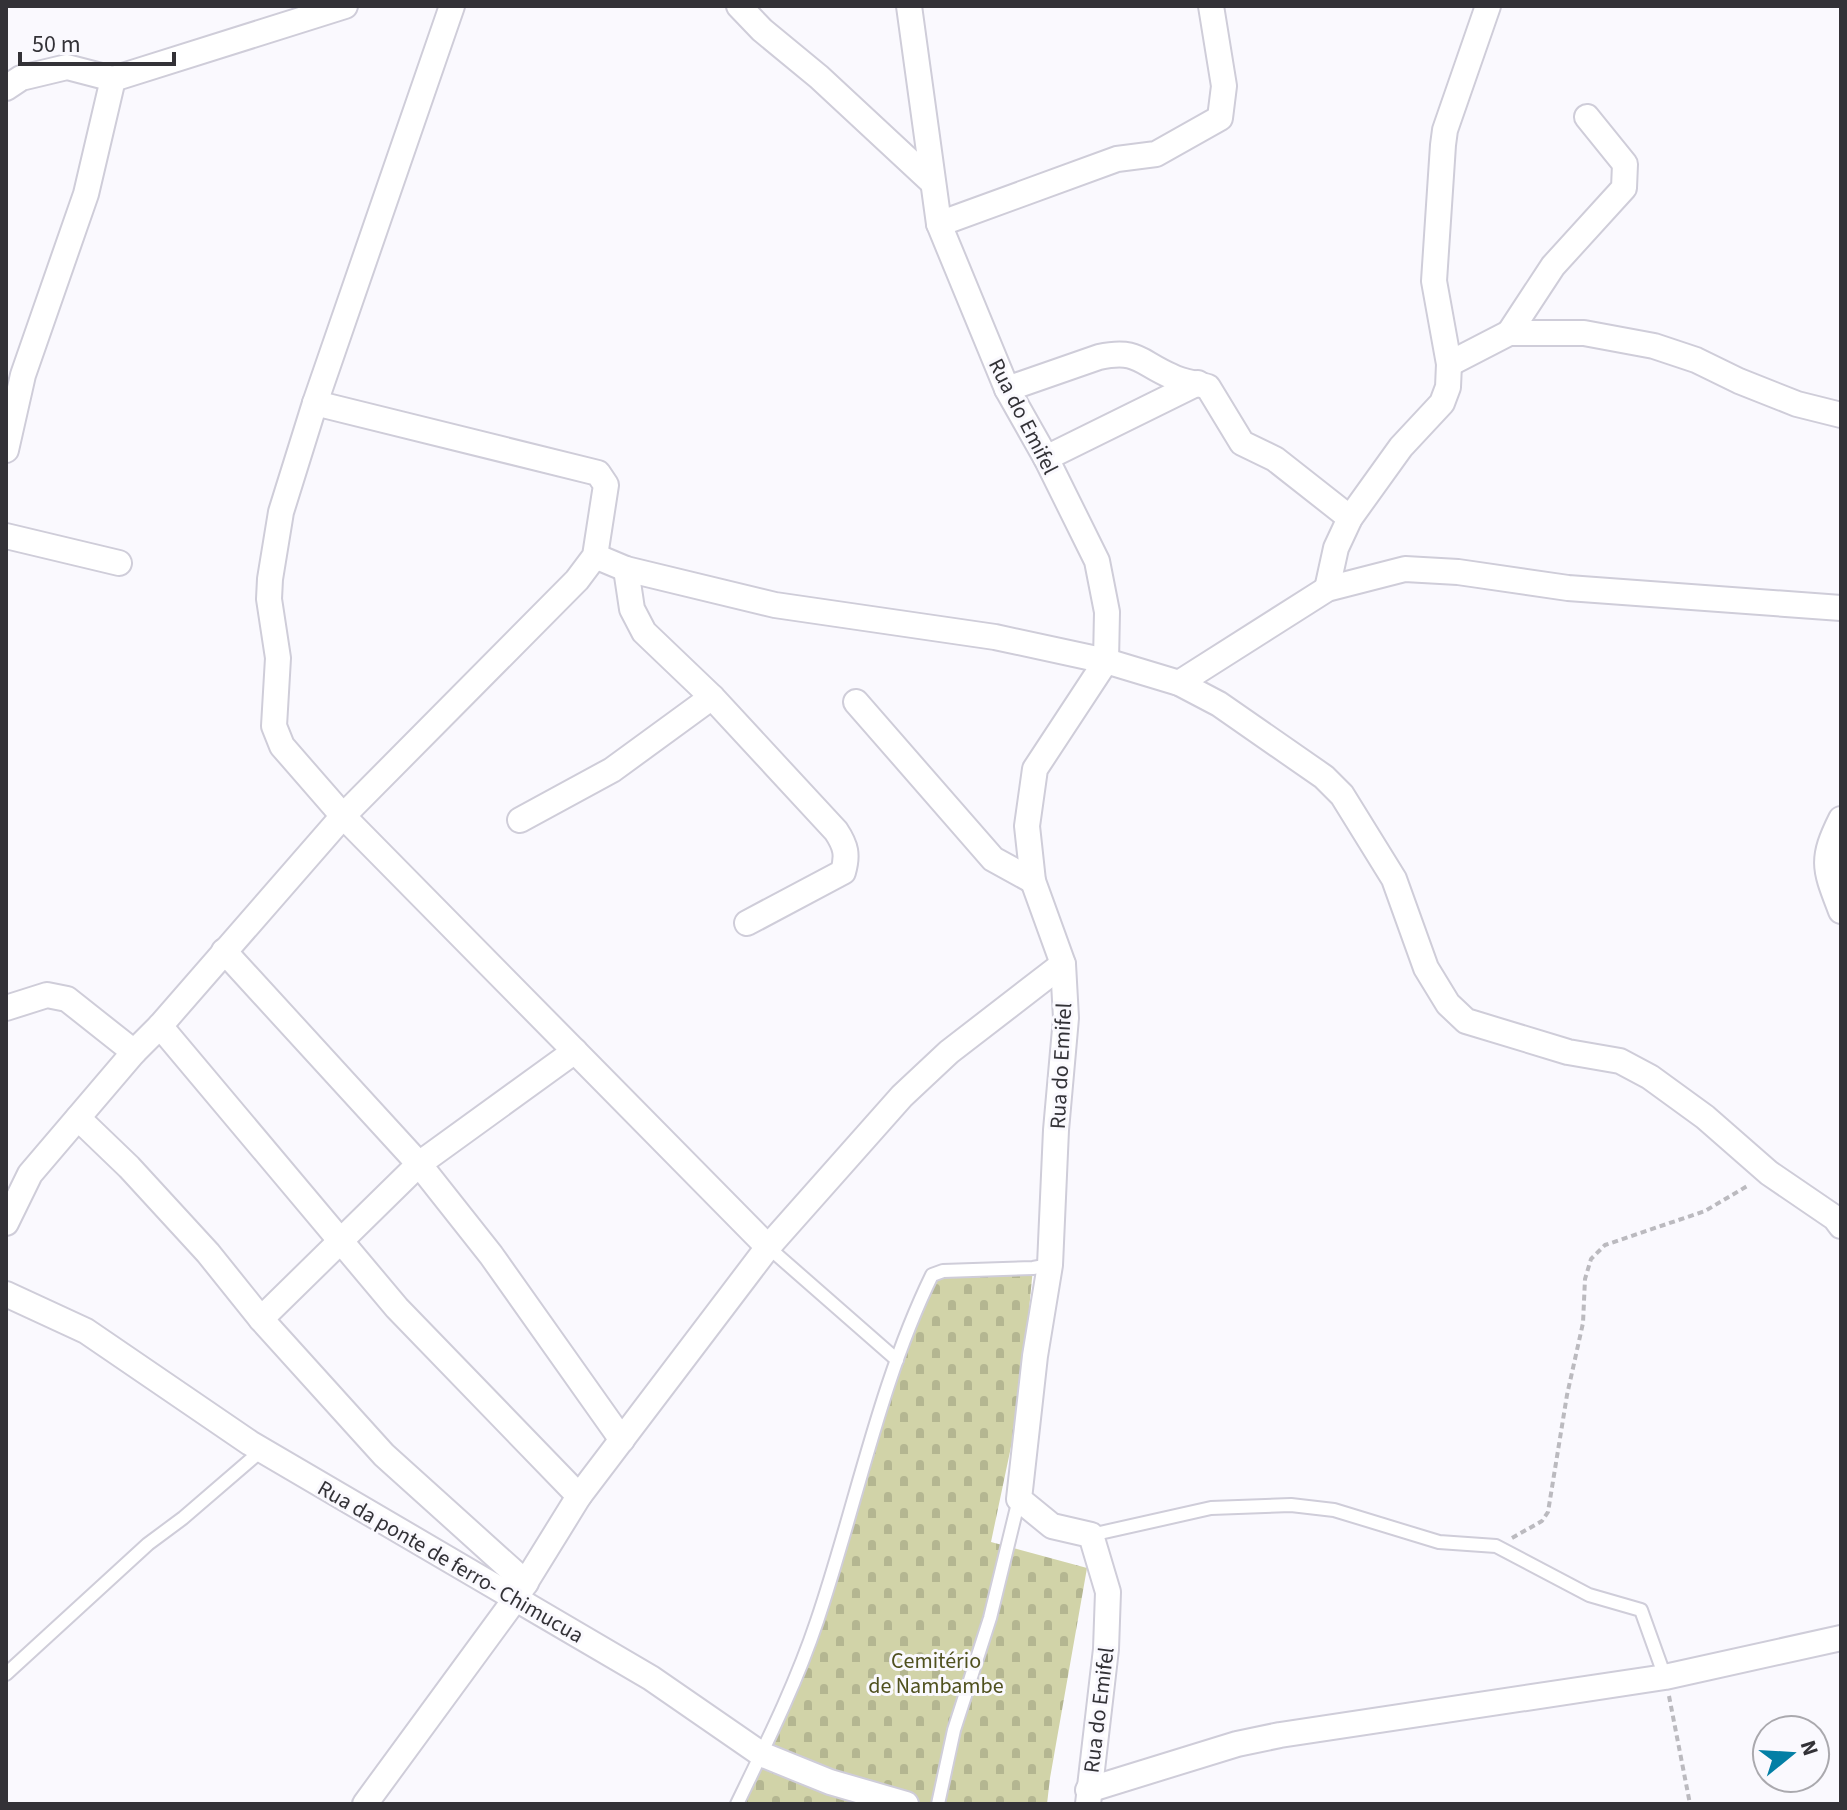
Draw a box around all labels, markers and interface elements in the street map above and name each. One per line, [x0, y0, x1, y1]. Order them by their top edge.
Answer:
scale bar [20, 16, 174, 66]
text: 50 m [32, 27, 81, 62]
street label: Rua do Emifel [980, 353, 1066, 480]
street label: Rua do Emifel [1042, 1002, 1080, 1130]
street label: Rua da ponte de ferro- Chimucua [312, 1472, 589, 1651]
park label: Cemitério de Nambambe [868, 1645, 1004, 1702]
street label: Rua do Emifel [1075, 1645, 1123, 1775]
north arrow [1751, 1714, 1831, 1794]
text: N [1792, 1736, 1827, 1760]

